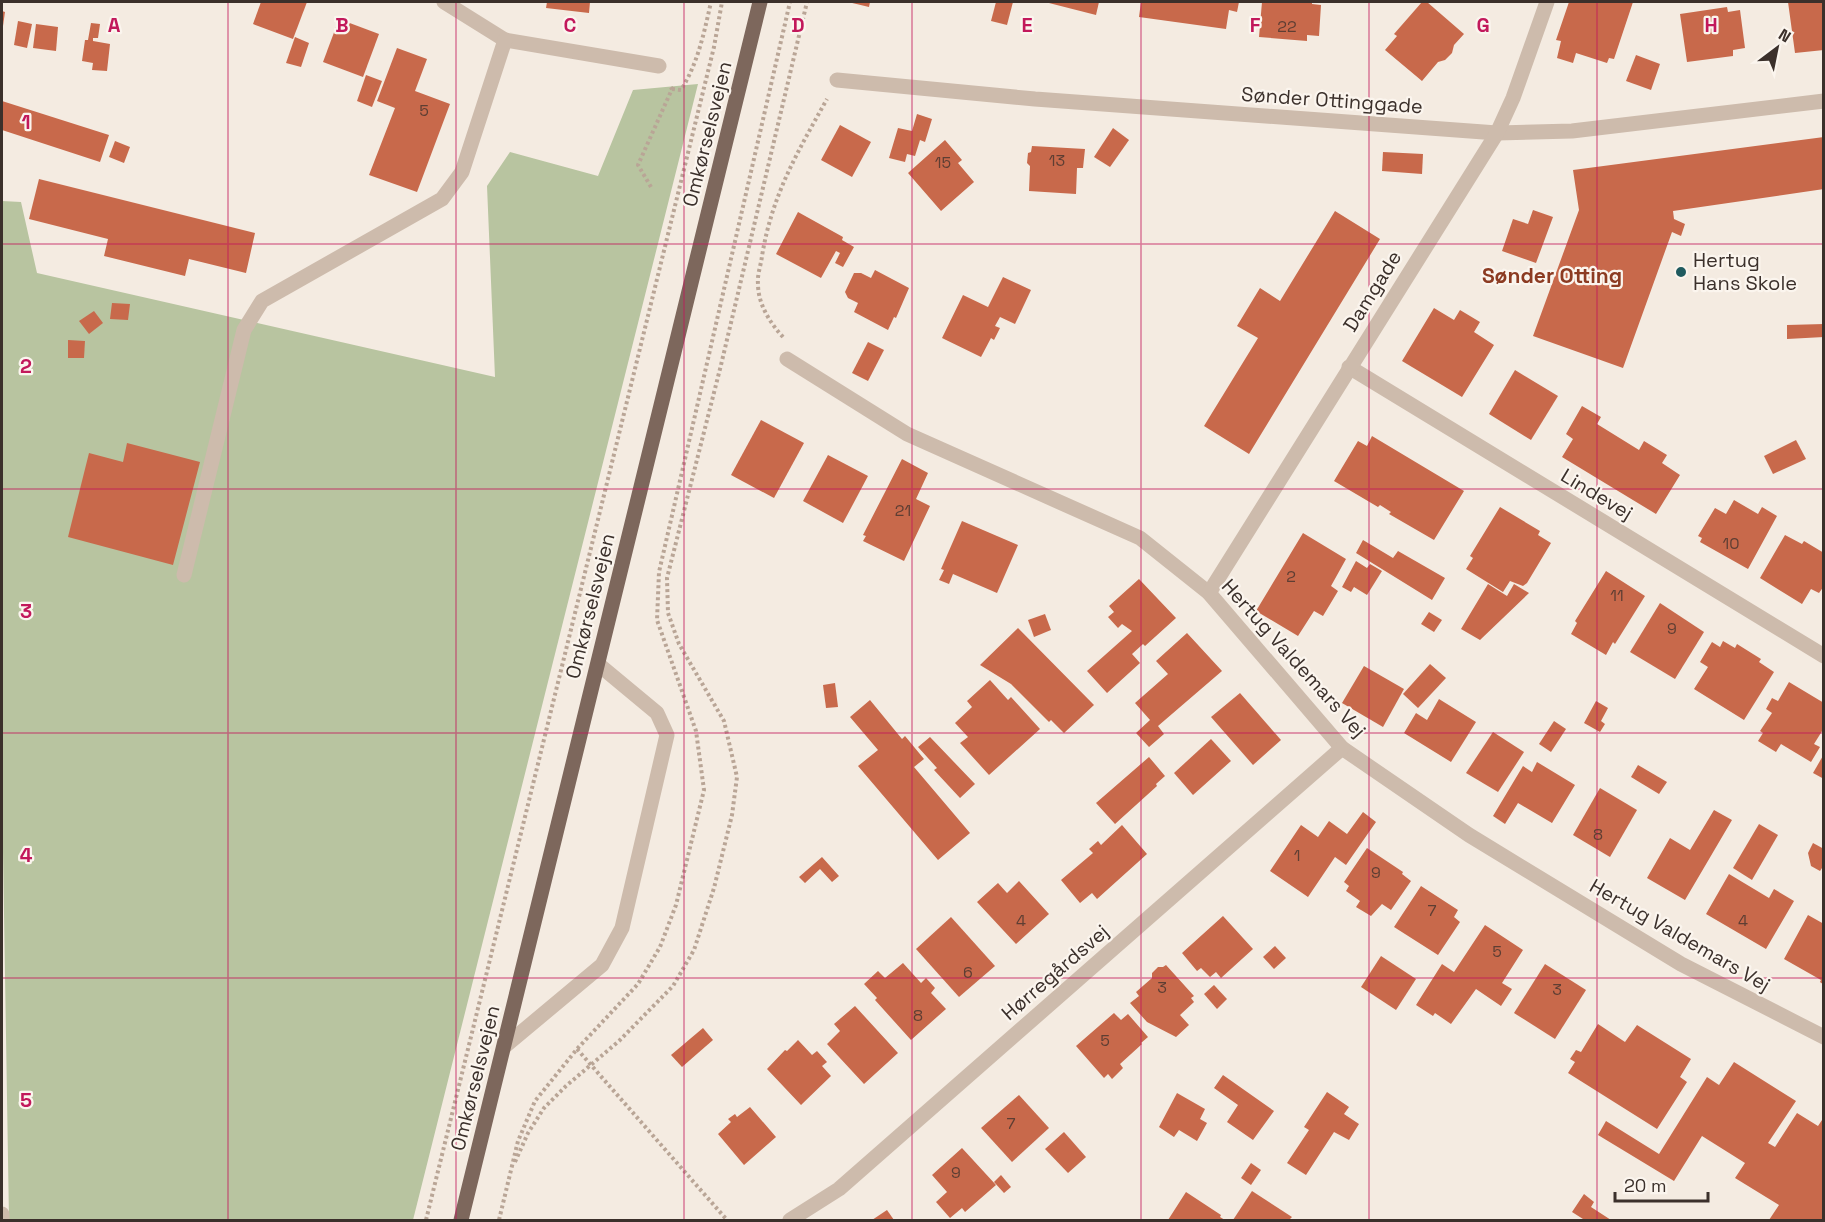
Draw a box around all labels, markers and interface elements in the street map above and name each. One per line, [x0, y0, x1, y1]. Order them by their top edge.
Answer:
text: A [108, 12, 121, 38]
text: B [335, 12, 349, 38]
text: C [564, 12, 577, 38]
text: D [791, 12, 805, 38]
text: E [1021, 12, 1033, 38]
text: F [1250, 12, 1261, 38]
text: G [1476, 12, 1490, 38]
text: H [1704, 12, 1718, 38]
house number: 22 [1277, 16, 1297, 37]
north arrow [1747, 18, 1807, 78]
text: N [1775, 24, 1795, 47]
street label: Omkørselsvejen [676, 58, 738, 210]
street label: Sønder Ottinggade [1240, 81, 1424, 119]
house number: 5 [419, 100, 429, 121]
text: 1 [21, 109, 31, 135]
house number: 13 [1049, 150, 1065, 171]
house number: 15 [935, 152, 951, 173]
street label: Damgade [1337, 246, 1407, 336]
place label: Hertug Hans Skole [1693, 247, 1797, 296]
district label: Sønder Otting [1482, 262, 1622, 289]
marker: Hertug Hans Skole [1674, 265, 1688, 279]
text: 2 [20, 353, 32, 379]
street label: Lindevej [1556, 462, 1638, 526]
house number: 21 [895, 500, 911, 521]
street label: Omkørselsvejen [559, 530, 621, 682]
house number: 10 [1723, 533, 1739, 554]
house number: 2 [1286, 566, 1296, 587]
street label: Hertug Valdemars Vej [1216, 573, 1372, 743]
house number: 11 [1610, 585, 1624, 606]
text: 3 [20, 598, 32, 624]
house number: 9 [1667, 618, 1677, 639]
house number: 8 [1593, 824, 1603, 845]
text: 4 [20, 842, 33, 868]
house number: 1 [1294, 845, 1300, 866]
house number: 9 [1371, 862, 1381, 883]
street label: Hertug Valdemars Vej [1585, 873, 1775, 997]
house number: 7 [1427, 900, 1437, 921]
house number: 4 [1016, 910, 1026, 931]
house number: 4 [1738, 910, 1748, 931]
street label: Hørregårdsvej [996, 918, 1114, 1026]
house number: 5 [1492, 941, 1502, 962]
house number: 6 [963, 962, 973, 983]
house number: 3 [1157, 977, 1167, 998]
house number: 3 [1552, 979, 1562, 1000]
street label: Omkørselsvejen [444, 1002, 506, 1154]
house number: 8 [913, 1005, 923, 1026]
house number: 5 [1100, 1030, 1110, 1051]
text: 5 [20, 1087, 32, 1113]
house number: 7 [1006, 1113, 1016, 1134]
house number: 9 [951, 1162, 961, 1183]
scale bar [1615, 1165, 1708, 1203]
text: 20 m [1624, 1174, 1667, 1197]

